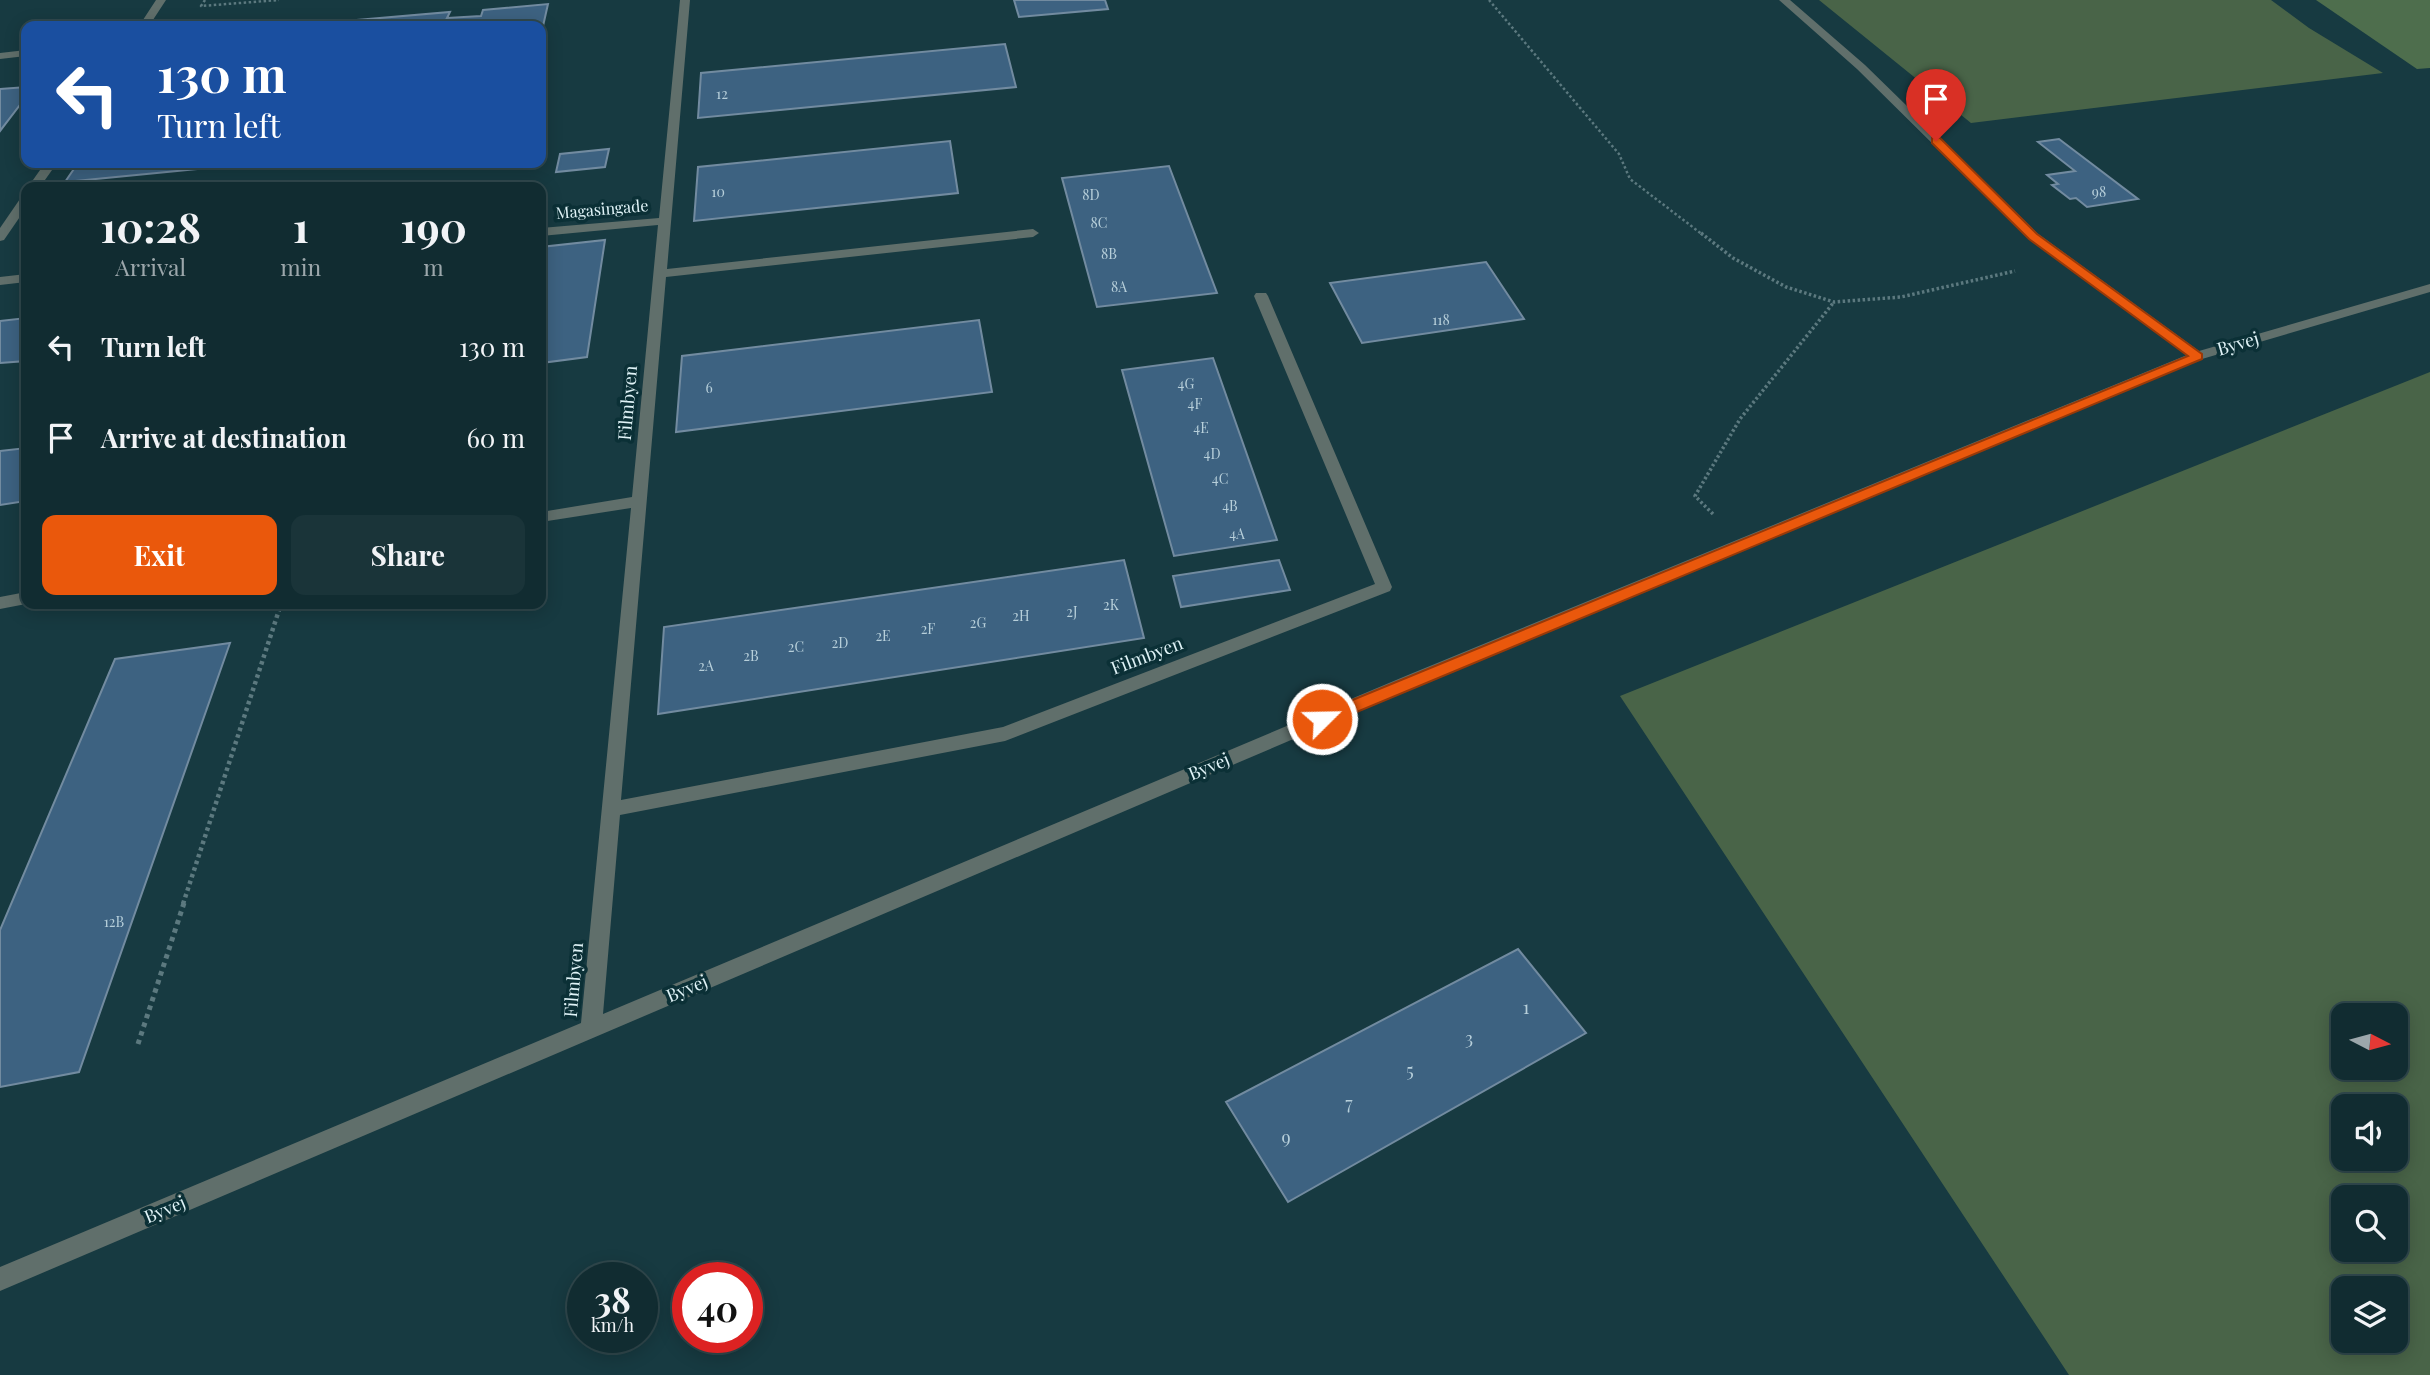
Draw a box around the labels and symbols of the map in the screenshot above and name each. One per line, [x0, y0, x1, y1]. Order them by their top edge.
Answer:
pin [1906, 69, 1966, 141]
house number: 12 [716, 84, 728, 103]
house number: 10 [711, 182, 725, 201]
house number: 98 [2092, 182, 2106, 201]
house number: 8D [1082, 185, 1100, 204]
street label: Magasingade [555, 194, 649, 223]
house number: 8C [1091, 213, 1107, 232]
house number: 8B [1101, 244, 1117, 263]
house number: 8A [1111, 277, 1127, 296]
house number: 118 [1432, 310, 1450, 329]
street label: Byvej [2214, 326, 2262, 360]
street label: Filmbyen [612, 364, 642, 442]
house number: 4G [1178, 374, 1195, 393]
house number: 6 [705, 378, 713, 397]
house number: 4F [1188, 394, 1202, 413]
house number: 4E [1193, 418, 1209, 437]
house number: 4D [1203, 444, 1221, 463]
house number: 4C [1212, 469, 1228, 488]
house number: 4B [1222, 496, 1238, 515]
house number: 4A [1229, 524, 1245, 543]
house number: 2K [1103, 595, 1120, 614]
house number: 2J [1066, 602, 1078, 621]
house number: 2H [1012, 606, 1030, 625]
house number: 2G [970, 613, 986, 632]
house number: 2F [921, 619, 935, 638]
house number: 2E [875, 626, 891, 645]
street label: Filmbyen [1107, 630, 1186, 680]
house number: 2D [832, 633, 848, 652]
house number: 2C [788, 637, 804, 656]
house number: 2B [743, 646, 759, 665]
house number: 2A [698, 656, 714, 675]
position arrow [1285, 682, 1359, 756]
street label: Byvej [1184, 747, 1233, 785]
house number: 12B [104, 912, 125, 931]
street label: Filmbyen [558, 941, 588, 1019]
street label: Byvej [662, 969, 711, 1007]
house number: 1 [1523, 995, 1530, 1019]
north arrow [2331, 1003, 2408, 1080]
house number: 3 [1465, 1026, 1473, 1050]
house number: 5 [1406, 1058, 1414, 1082]
house number: 7 [1345, 1091, 1353, 1115]
house number: 9 [1281, 1125, 1291, 1149]
street label: Byvej [140, 1190, 189, 1228]
speed limit sign: 40 [672, 1262, 763, 1353]

